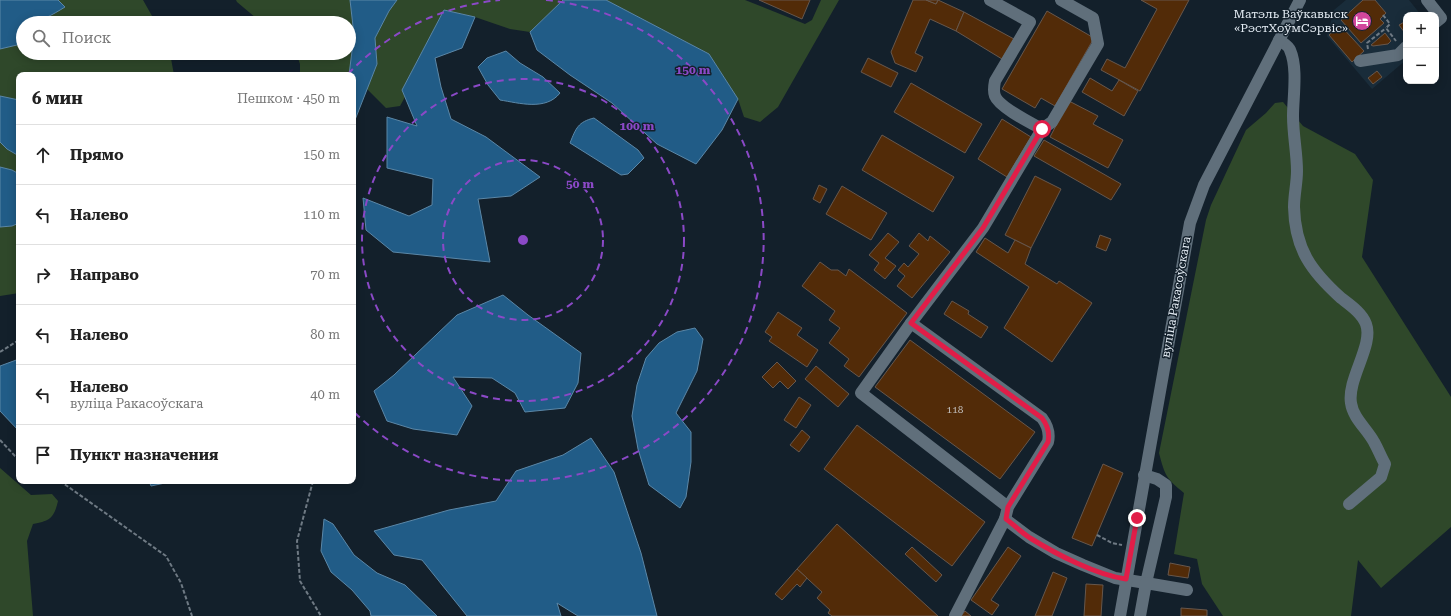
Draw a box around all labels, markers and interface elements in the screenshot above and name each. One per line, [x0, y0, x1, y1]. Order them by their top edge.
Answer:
place label: Матэль Ваўкавыск «РэстХоўмСэрвіс» [1234, 7, 1348, 35]
hotel icon: Матэль Ваўкавыск «РэстХоўмСэрвіс» [1351, 10, 1373, 32]
map controls [1403, 12, 1439, 84]
button: + [1403, 12, 1439, 48]
search box [16, 16, 356, 60]
icon: search [30, 27, 52, 49]
text: Поиск [62, 29, 111, 47]
button: − [1403, 48, 1439, 84]
text: 150 m [676, 63, 711, 77]
text: 6 мин [32, 88, 83, 108]
text: Пешком · 450 m [237, 91, 340, 106]
text: 100 m [620, 119, 655, 133]
route start [1033, 120, 1051, 138]
icon: ahead [32, 144, 54, 166]
text: Прямо [70, 146, 124, 164]
text: 150 m [303, 147, 340, 162]
text: 50 m [566, 177, 594, 191]
icon: left [32, 204, 54, 226]
text: Налево [70, 206, 129, 224]
text: 110 m [303, 207, 340, 222]
centre of rings [516, 233, 530, 247]
street label: вуліца Ракасоўскага [1158, 235, 1194, 359]
icon: right [32, 264, 54, 286]
text: Направо [70, 266, 139, 284]
text: 70 m [310, 267, 340, 282]
icon: left [32, 324, 54, 346]
text: Налево [70, 326, 129, 344]
text: 80 m [310, 327, 340, 342]
text: Налево [70, 378, 129, 396]
icon: left [32, 384, 54, 406]
text: 40 m [310, 387, 340, 402]
text: вуліца Ракасоўскага [70, 396, 203, 411]
house number: 118 [947, 404, 964, 415]
icon: arrive [32, 444, 54, 466]
text: Пункт назначения [70, 446, 218, 464]
route end [1128, 509, 1146, 527]

